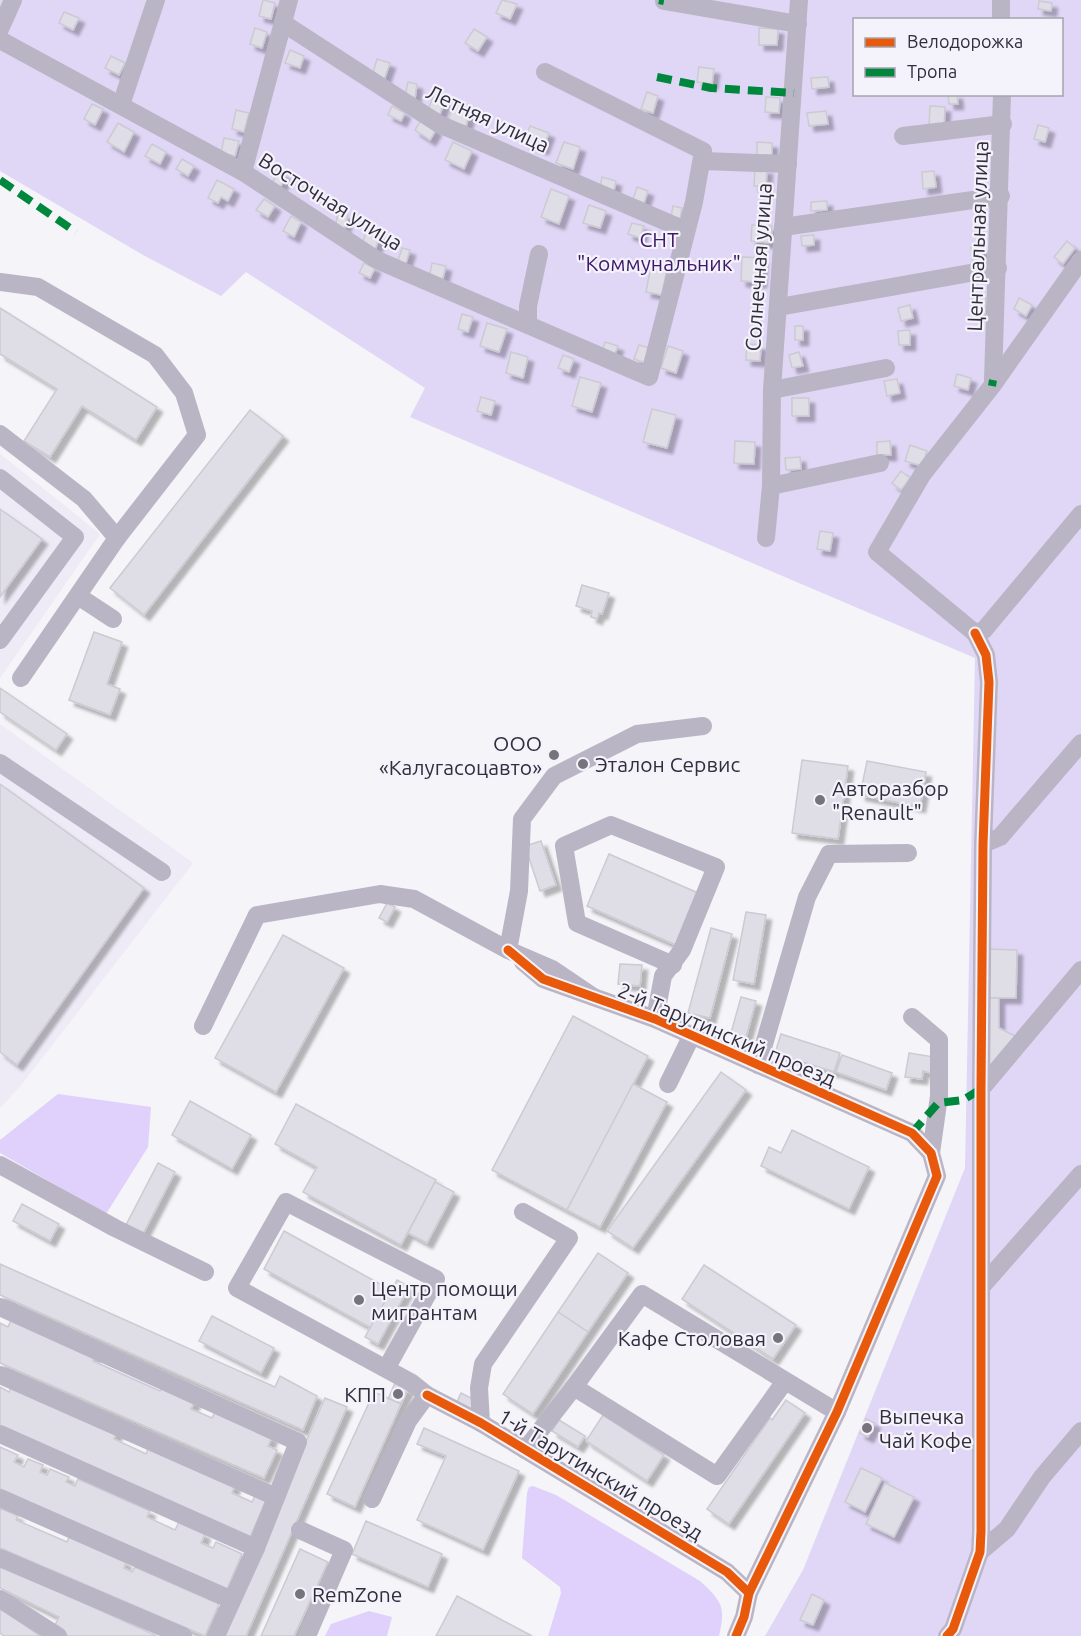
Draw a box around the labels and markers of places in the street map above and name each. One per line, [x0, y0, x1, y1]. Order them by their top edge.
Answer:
place label: ООО «Калугасоцавто» [379, 731, 542, 779]
marker: ООО «Калугасоцавто» [547, 748, 561, 762]
place label: Эталон Сервис [595, 752, 740, 776]
marker: Эталон Сервис [576, 757, 590, 771]
place label: Авторазбор "Renault" [832, 776, 949, 824]
marker: Авторазбор "Renault" [813, 793, 827, 807]
place label: Центр помощи мигрантам [371, 1276, 518, 1324]
marker: Центр помощи мигрантам [352, 1293, 366, 1307]
place label: Кафе Столовая [618, 1326, 766, 1350]
marker: Кафе Столовая [771, 1331, 785, 1345]
place label: КПП [344, 1382, 386, 1406]
marker: КПП [391, 1387, 405, 1401]
place label: Выпечка Чай Кофе [879, 1404, 972, 1452]
marker: Выпечка Чай Кофе [860, 1421, 874, 1435]
place label: RemZone [312, 1582, 402, 1606]
marker: RemZone [293, 1587, 307, 1601]

